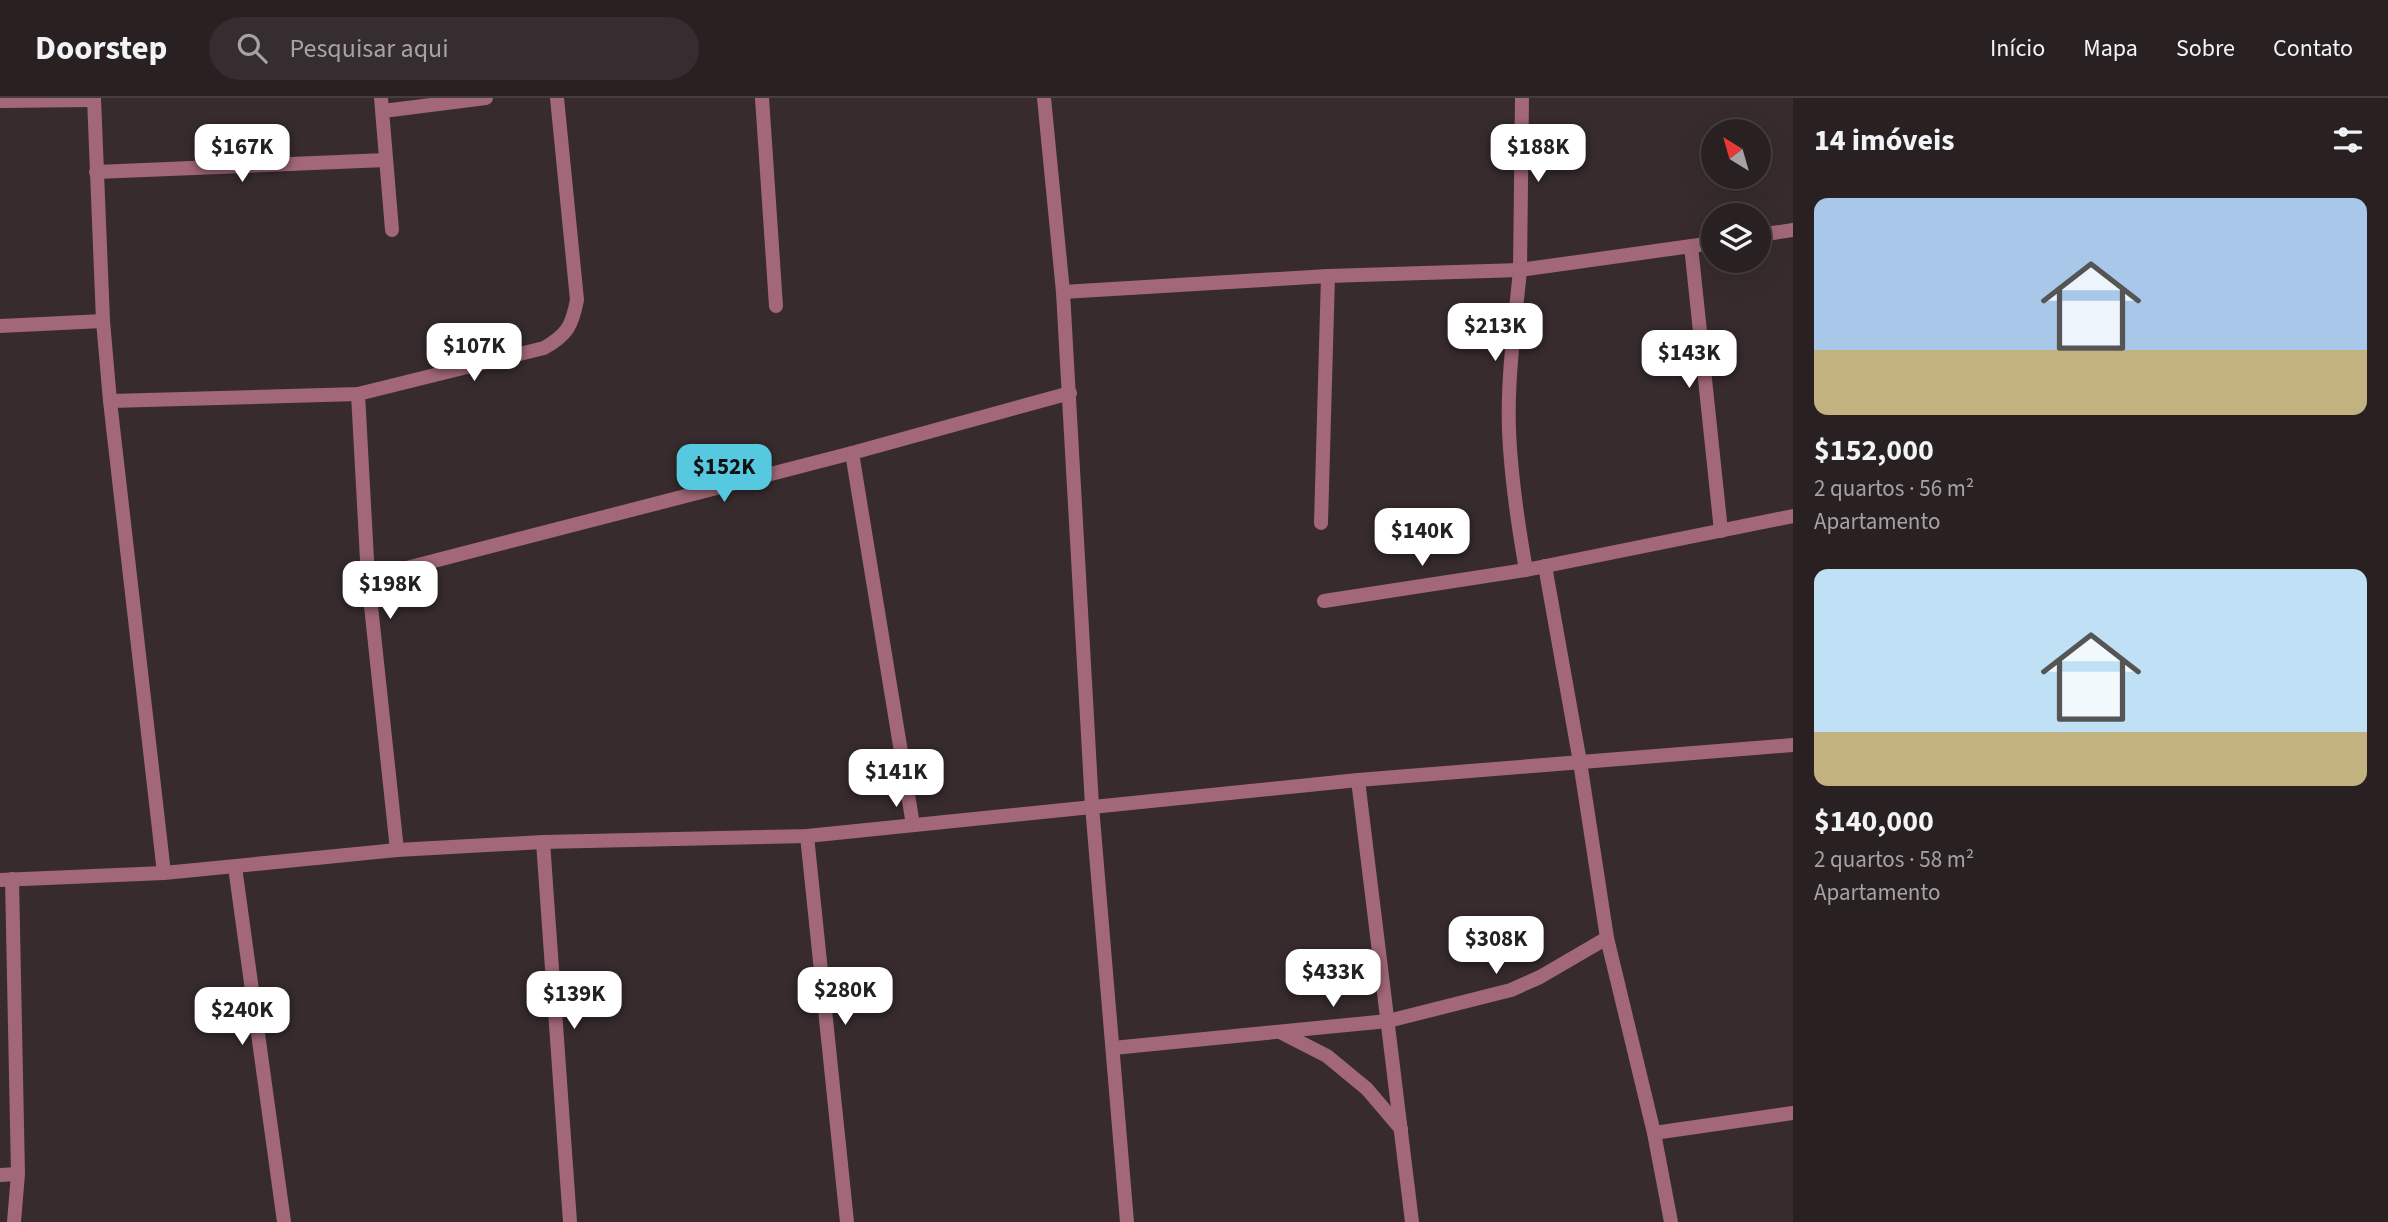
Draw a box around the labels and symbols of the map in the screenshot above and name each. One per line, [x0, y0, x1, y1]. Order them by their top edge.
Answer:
north arrow [1701, 119, 1771, 189]
pin: $167K [193, 125, 291, 184]
pin: $188K [1489, 125, 1587, 184]
pin: $213K [1446, 303, 1544, 363]
pin: $107K [425, 324, 523, 383]
pin: $143K [1640, 330, 1738, 390]
pin: $152K [675, 444, 773, 504]
pin: $140K [1373, 508, 1471, 568]
pin: $198K [341, 561, 439, 621]
pin: $141K [847, 750, 945, 809]
pin: $308K [1447, 916, 1545, 976]
pin: $433K [1284, 950, 1382, 1009]
pin: $280K [796, 968, 894, 1027]
pin: $139K [525, 972, 623, 1031]
pin: $240K [193, 988, 291, 1047]

